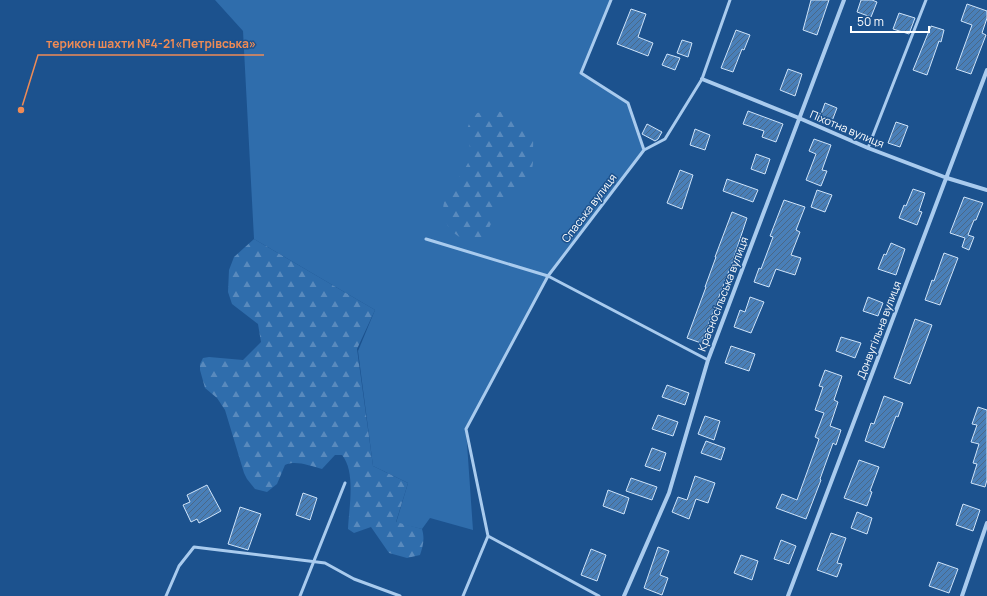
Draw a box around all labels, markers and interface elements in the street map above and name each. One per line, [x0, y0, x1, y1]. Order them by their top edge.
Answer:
scale bar [851, 8, 929, 34]
text: 50 m [857, 13, 884, 30]
callout: терикон шахти №4-21«Петрівська» [38, 31, 264, 55]
text: терикон шахти №4-21«Петрівська» [46, 35, 256, 52]
street label: Піхотна вулиця [808, 106, 887, 151]
street label: Спаська вулиця [558, 170, 620, 245]
street label: Красносільська вулиця [694, 234, 751, 353]
street label: Донвугільна вулиця [853, 278, 904, 381]

